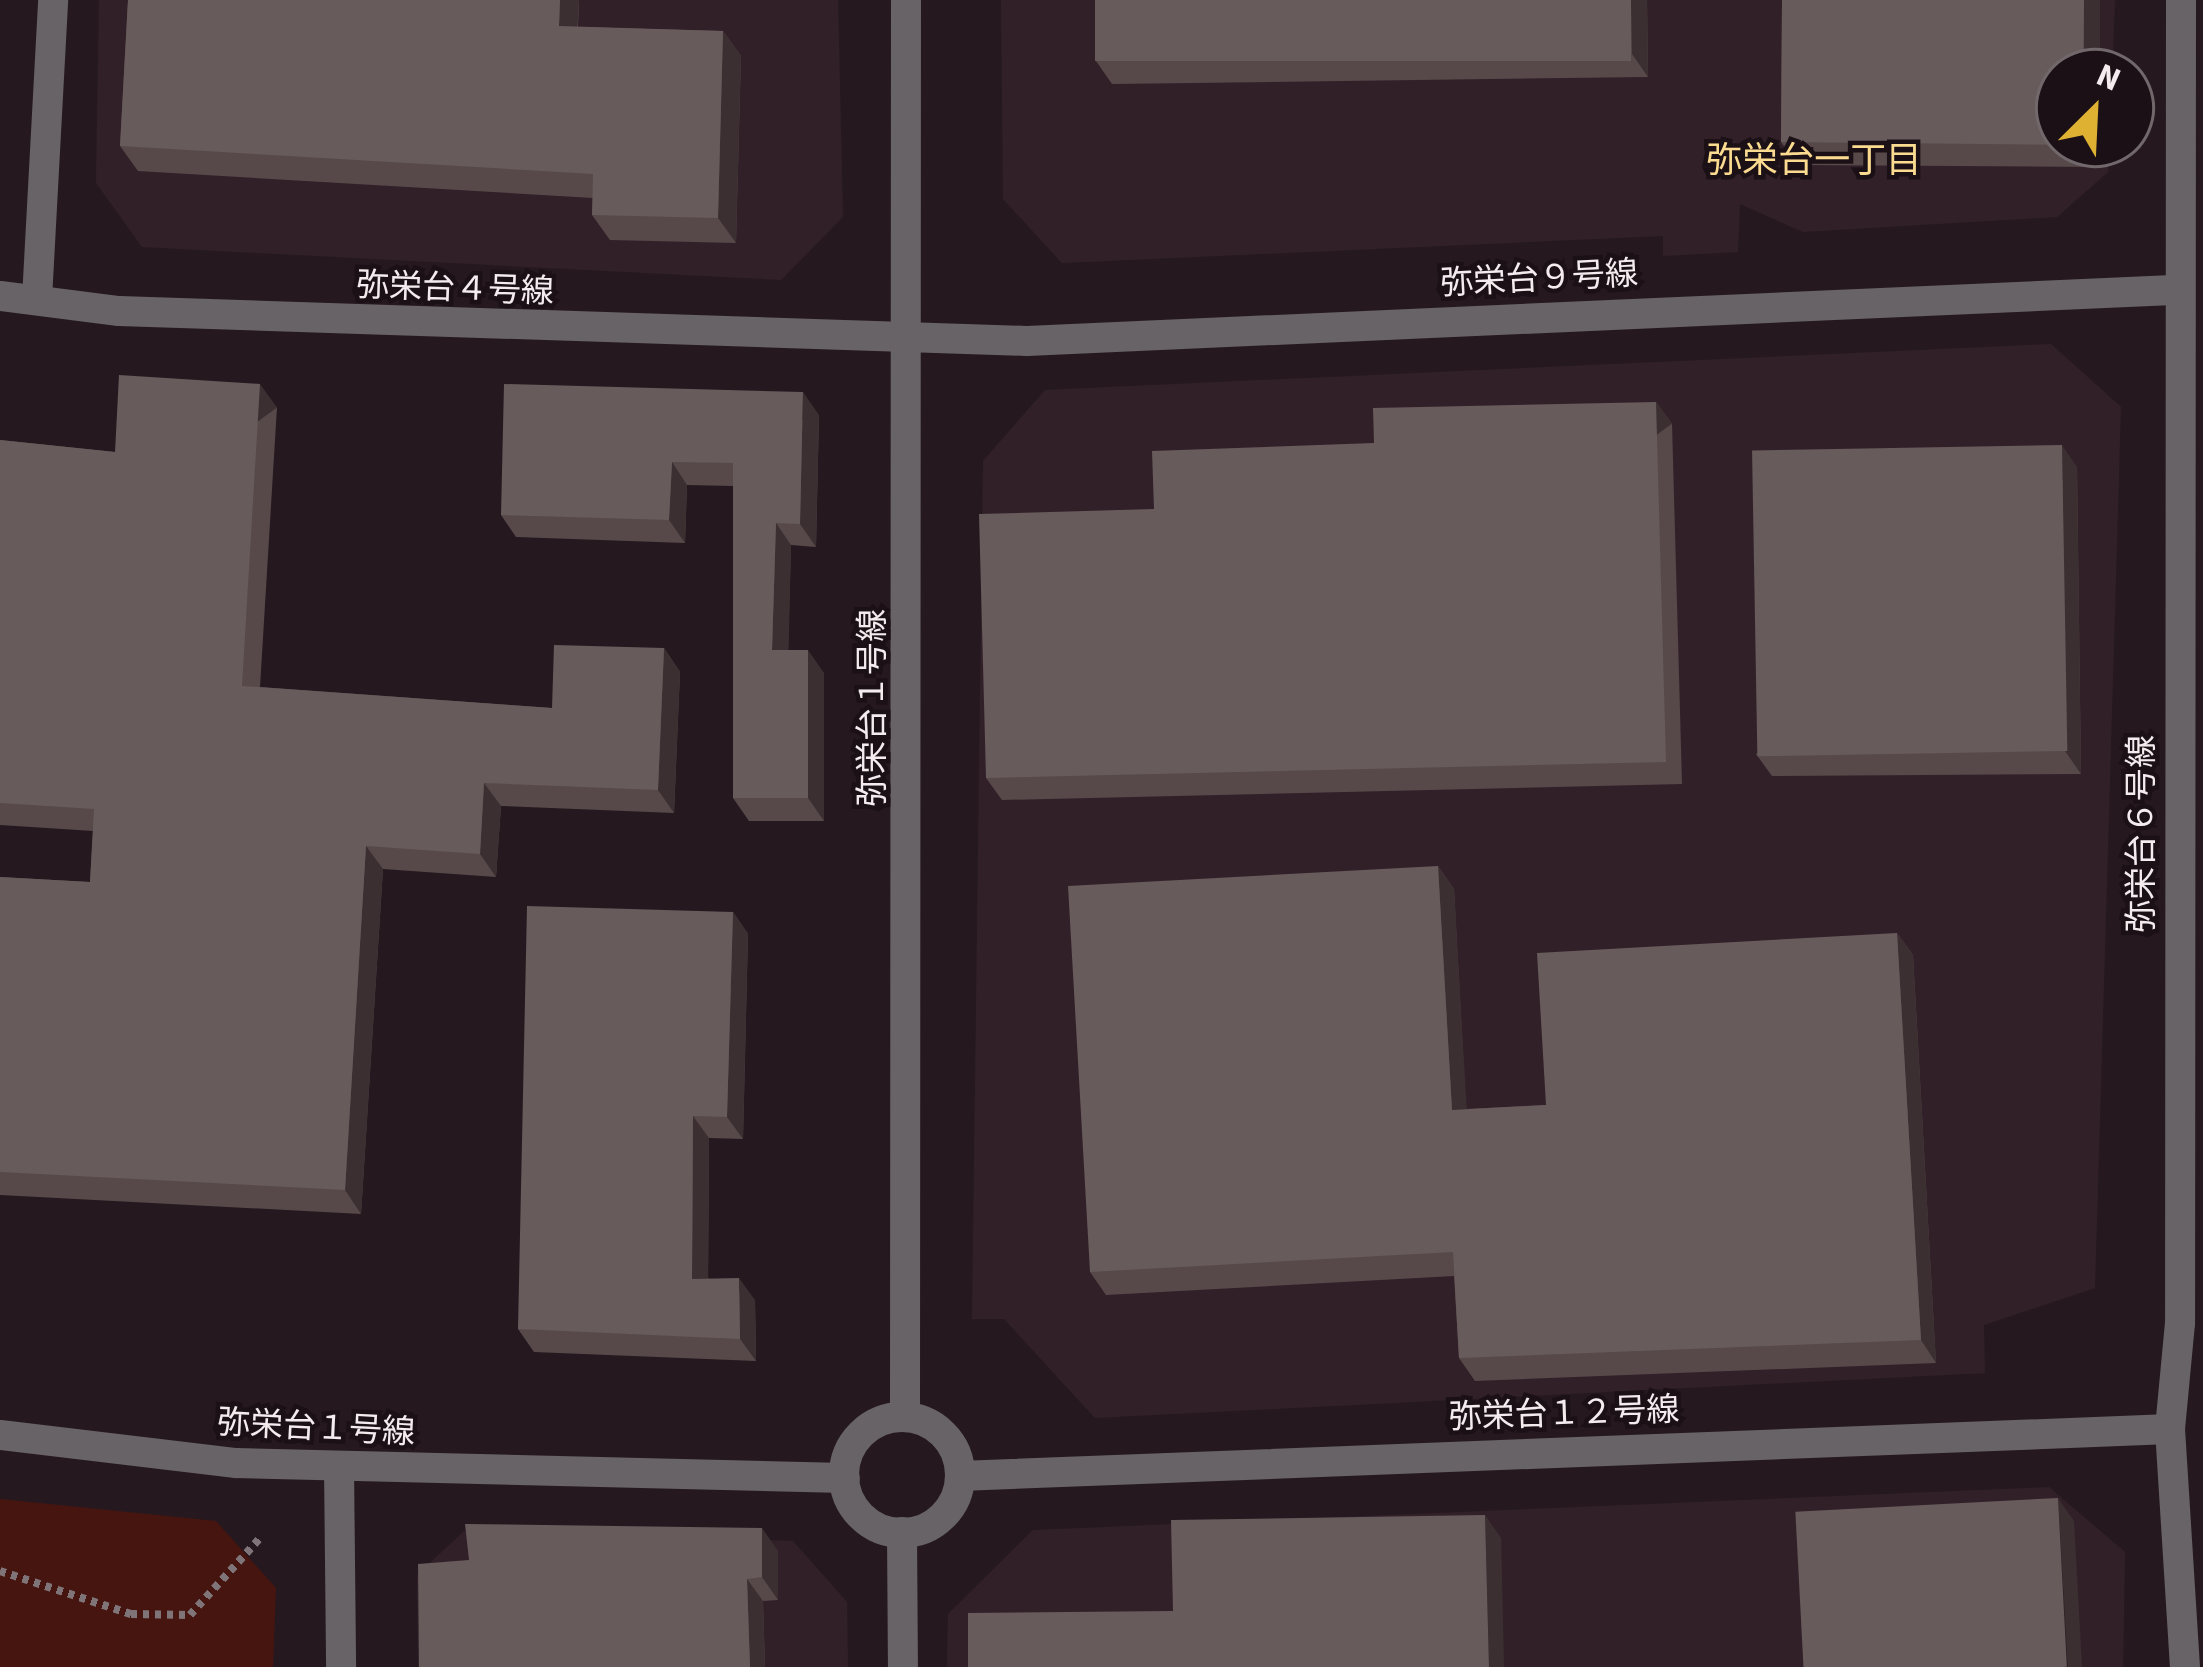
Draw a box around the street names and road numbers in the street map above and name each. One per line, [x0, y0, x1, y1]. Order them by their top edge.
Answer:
street label: 弥栄台９号線 [1439, 254, 1639, 304]
street label: 弥栄台４号線 [355, 266, 555, 312]
street label: 弥栄台１号線 [853, 609, 893, 807]
street label: 弥栄台６号線 [2122, 735, 2162, 933]
street label: 弥栄台１２号線 [1448, 1390, 1680, 1438]
street label: 弥栄台１号線 [216, 1403, 416, 1453]

